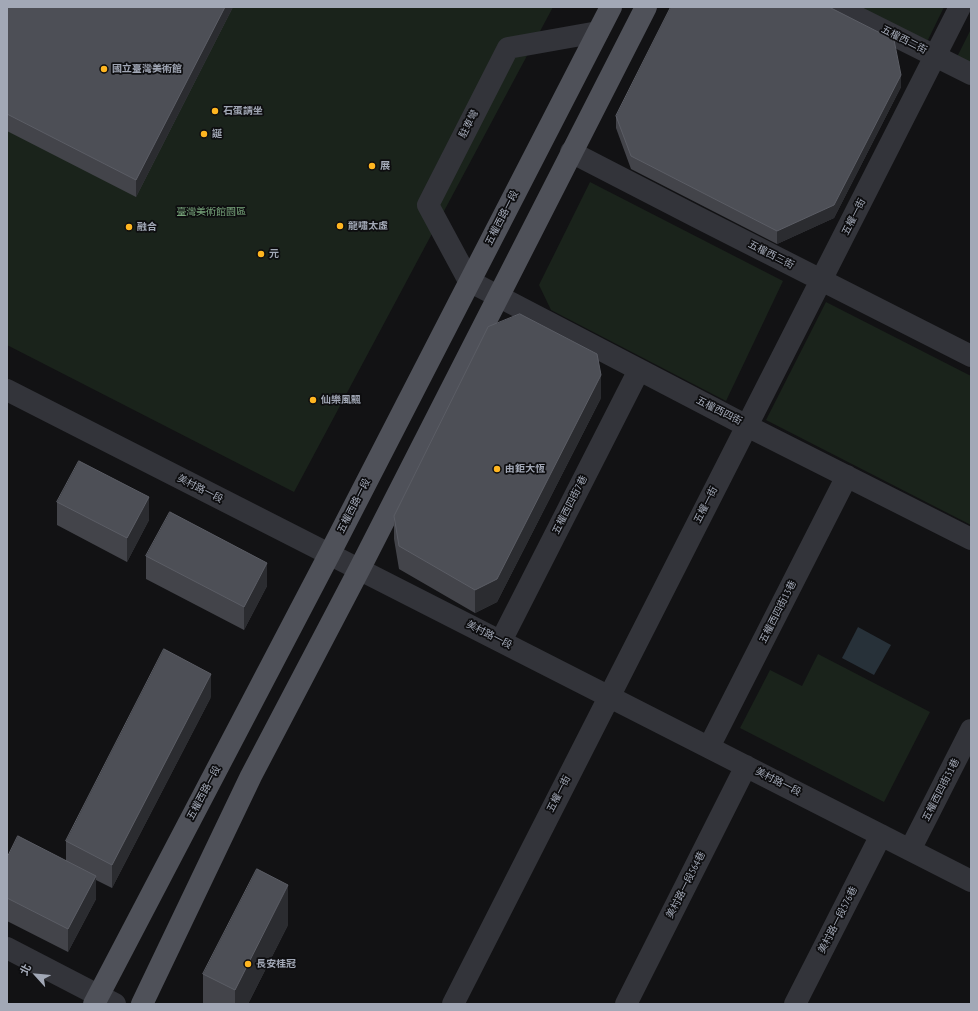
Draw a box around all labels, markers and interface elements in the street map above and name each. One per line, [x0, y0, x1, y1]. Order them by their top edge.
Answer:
street label: 五權西二街 [879, 23, 929, 57]
place label: 國立臺灣美術館 [112, 63, 182, 75]
marker: 國立臺灣美術館 [99, 64, 109, 74]
place label: 石蛋請坐 [223, 105, 263, 117]
marker: 石蛋請坐 [210, 106, 220, 116]
street label: 駐車彎 [457, 108, 481, 140]
place label: 誕 [212, 128, 222, 140]
marker: 誕 [199, 129, 209, 139]
place label: 展 [380, 160, 390, 172]
marker: 展 [367, 161, 377, 171]
street label: 五權西路一段 [483, 189, 521, 247]
street label: 五權一街 [840, 196, 868, 238]
park label: 臺灣美術館園區 [176, 206, 246, 218]
place label: 龍嘯太虛 [348, 220, 388, 232]
place label: 融合 [137, 221, 157, 233]
marker: 龍嘯太虛 [335, 221, 345, 231]
marker: 融合 [124, 222, 134, 232]
street label: 五權西三街 [746, 238, 796, 272]
place label: 元 [269, 248, 279, 260]
marker: 元 [256, 249, 266, 259]
place label: 仙樂風飄 [321, 394, 361, 406]
street label: 五權西四街 [694, 394, 744, 428]
marker: 仙樂風飄 [308, 395, 318, 405]
place label: 由鉅大恆 [505, 463, 545, 475]
marker: 由鉅大恆 [492, 464, 502, 474]
street label: 美村路一段 [175, 472, 225, 506]
street label: 五權西四街7巷 [550, 474, 590, 536]
street label: 五權西路一段 [335, 477, 373, 535]
street label: 五權一街 [692, 484, 720, 526]
street label: 五權西四街13巷 [757, 579, 799, 645]
street label: 美村路一段 [464, 618, 514, 652]
street label: 五權西四街31巷 [920, 757, 962, 823]
street label: 五權西路一段 [185, 764, 223, 822]
street label: 美村路一段 [753, 765, 803, 799]
street label: 五權一街 [545, 773, 573, 815]
street label: 美村路一段564巷 [664, 850, 708, 920]
street label: 美村路一段576巷 [816, 885, 860, 955]
north arrow [16, 955, 56, 995]
place label: 長安桂冠 [256, 958, 296, 970]
marker: 長安桂冠 [243, 959, 253, 969]
text: 北 [17, 961, 34, 978]

